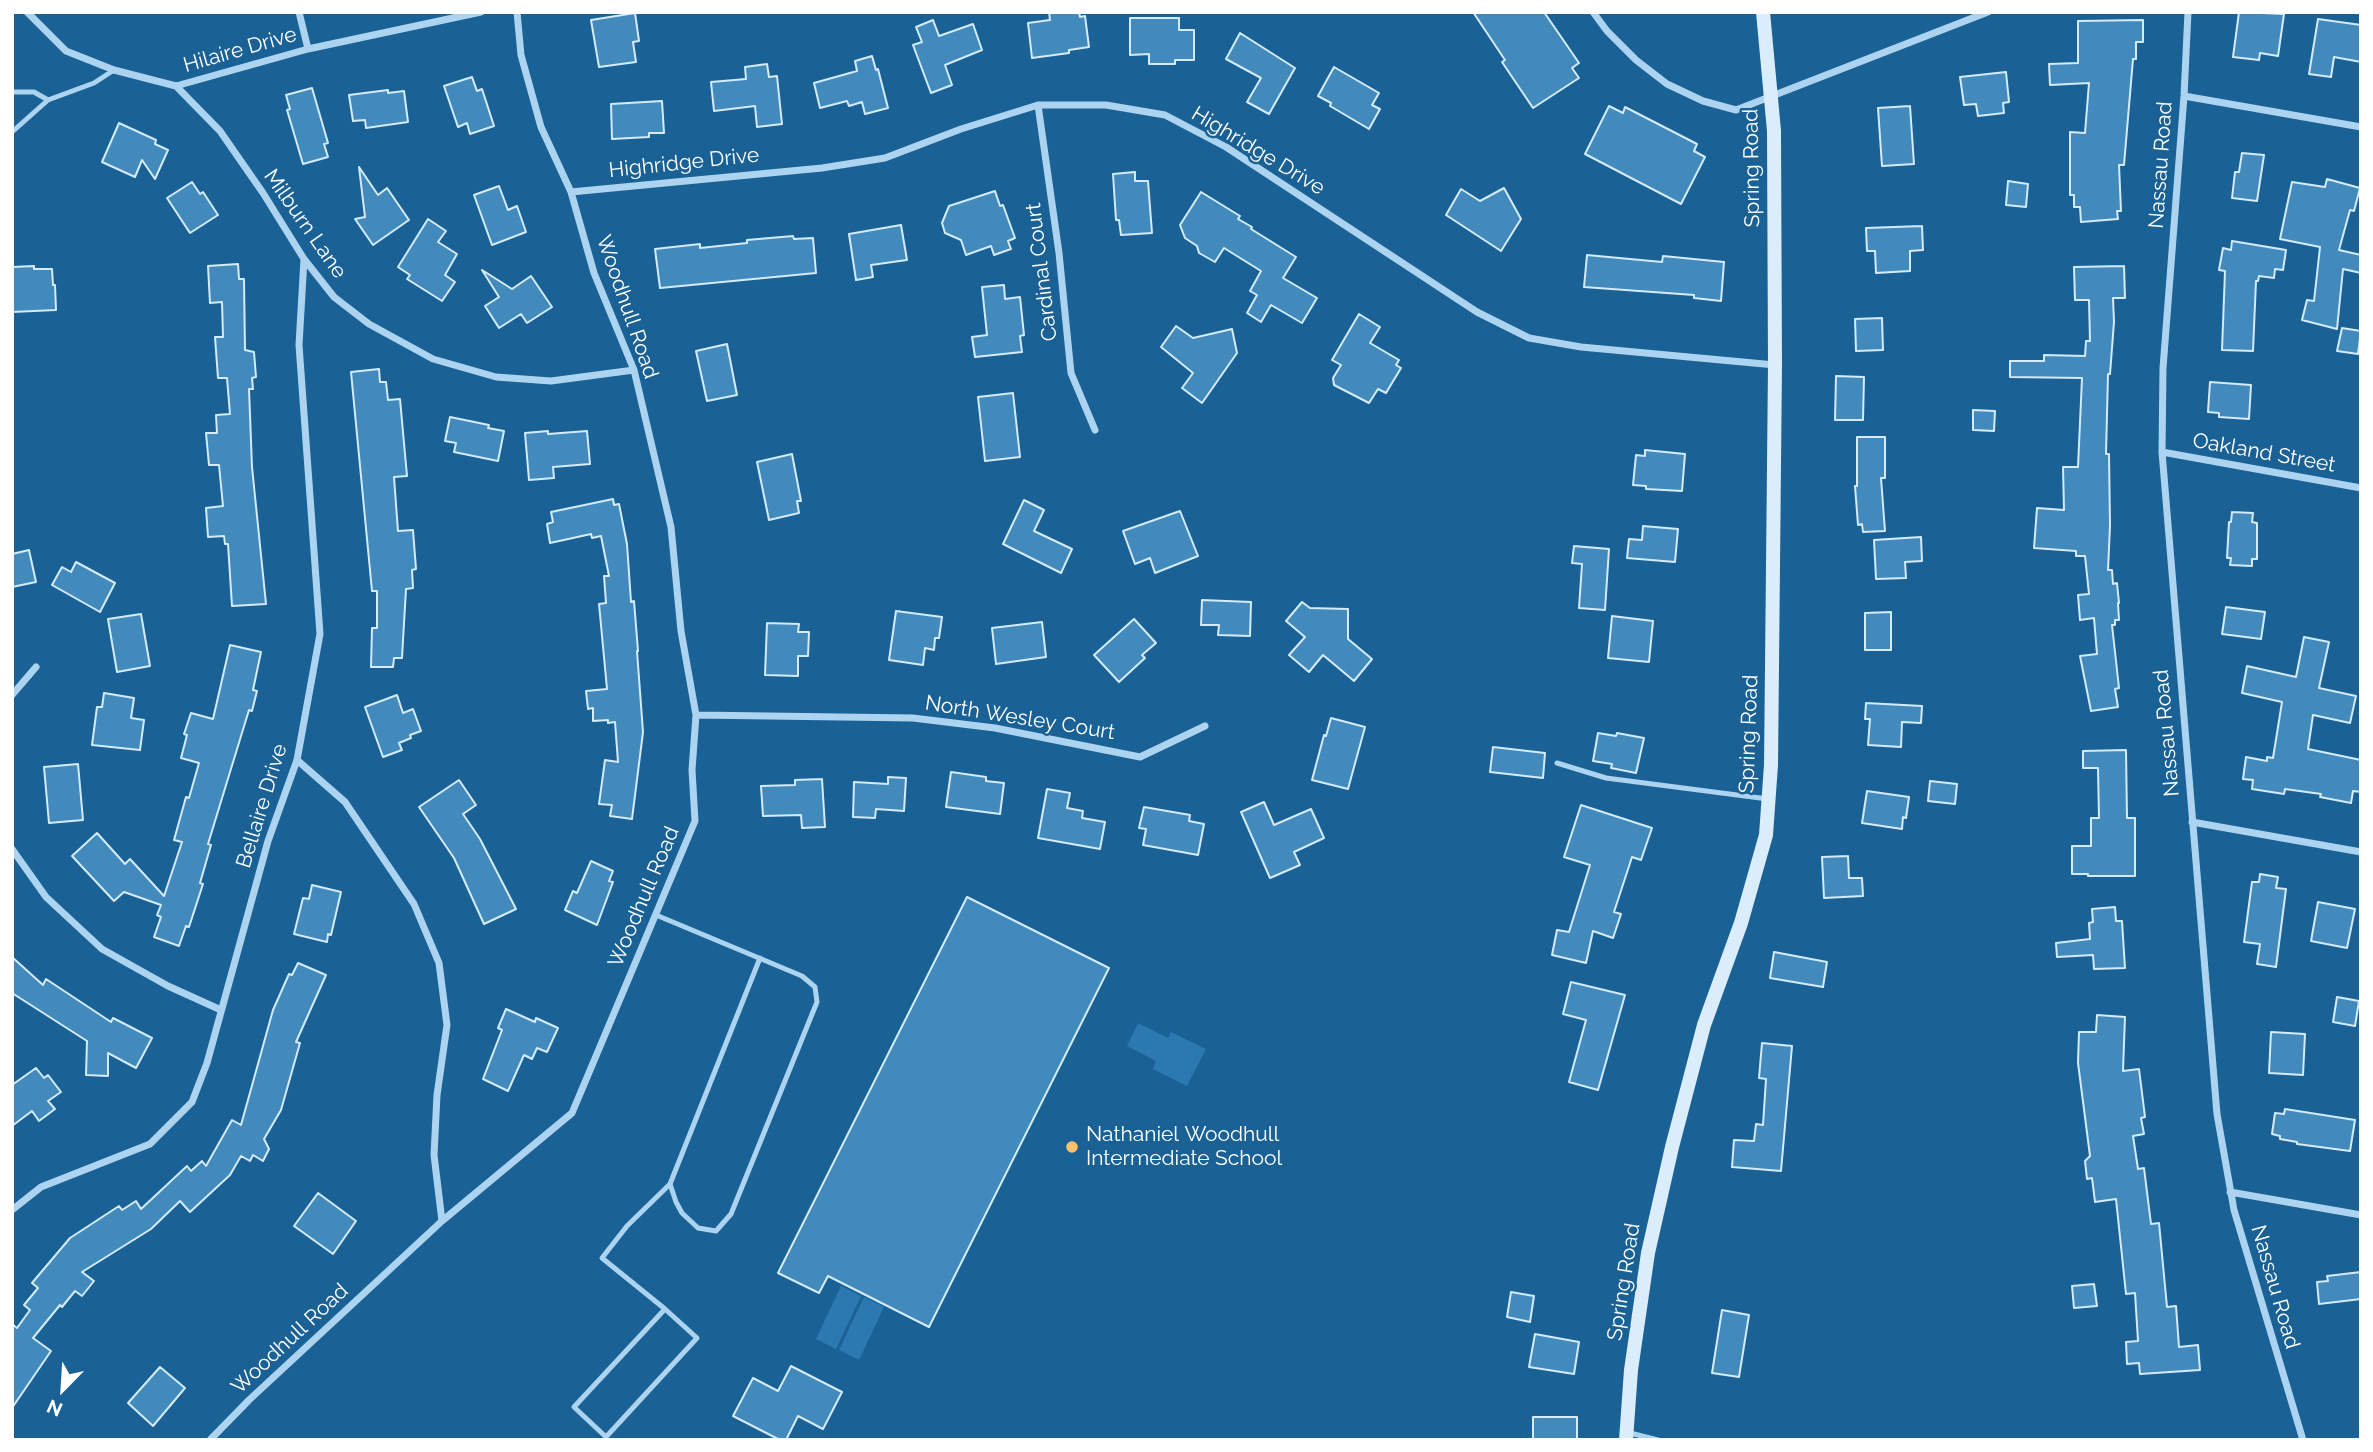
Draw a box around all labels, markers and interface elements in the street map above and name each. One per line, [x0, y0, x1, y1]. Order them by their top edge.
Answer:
street label: Hilaire Drive [180, 22, 300, 78]
street label: Highridge Drive [1187, 101, 1329, 201]
street label: Nassau Road [2144, 101, 2178, 229]
street label: Spring Road [1738, 108, 1766, 228]
street label: Highridge Drive [608, 143, 760, 183]
street label: Milburn Lane [258, 165, 352, 283]
street label: Cardinal Court [1021, 201, 1063, 343]
street label: Woodhull Road [591, 232, 663, 382]
street label: Oakland Street [2191, 428, 2337, 478]
street label: Nassau Road [2149, 668, 2185, 798]
street label: Spring Road [1734, 674, 1764, 794]
street label: North Wesley Court [923, 691, 1117, 745]
street label: Bellaire Drive [231, 741, 293, 871]
street label: Woodhull Road [603, 823, 685, 971]
place label: Nathaniel Woodhull Intermediate School [1086, 1122, 1282, 1172]
marker: Nathaniel Woodhull Intermediate School [1064, 1139, 1080, 1155]
street label: Spring Road [1602, 1221, 1646, 1343]
street label: Nassau Road [2245, 1222, 2305, 1352]
street label: Woodhull Road [226, 1278, 354, 1400]
north arrow [28, 1354, 98, 1424]
text: N [43, 1395, 66, 1421]

